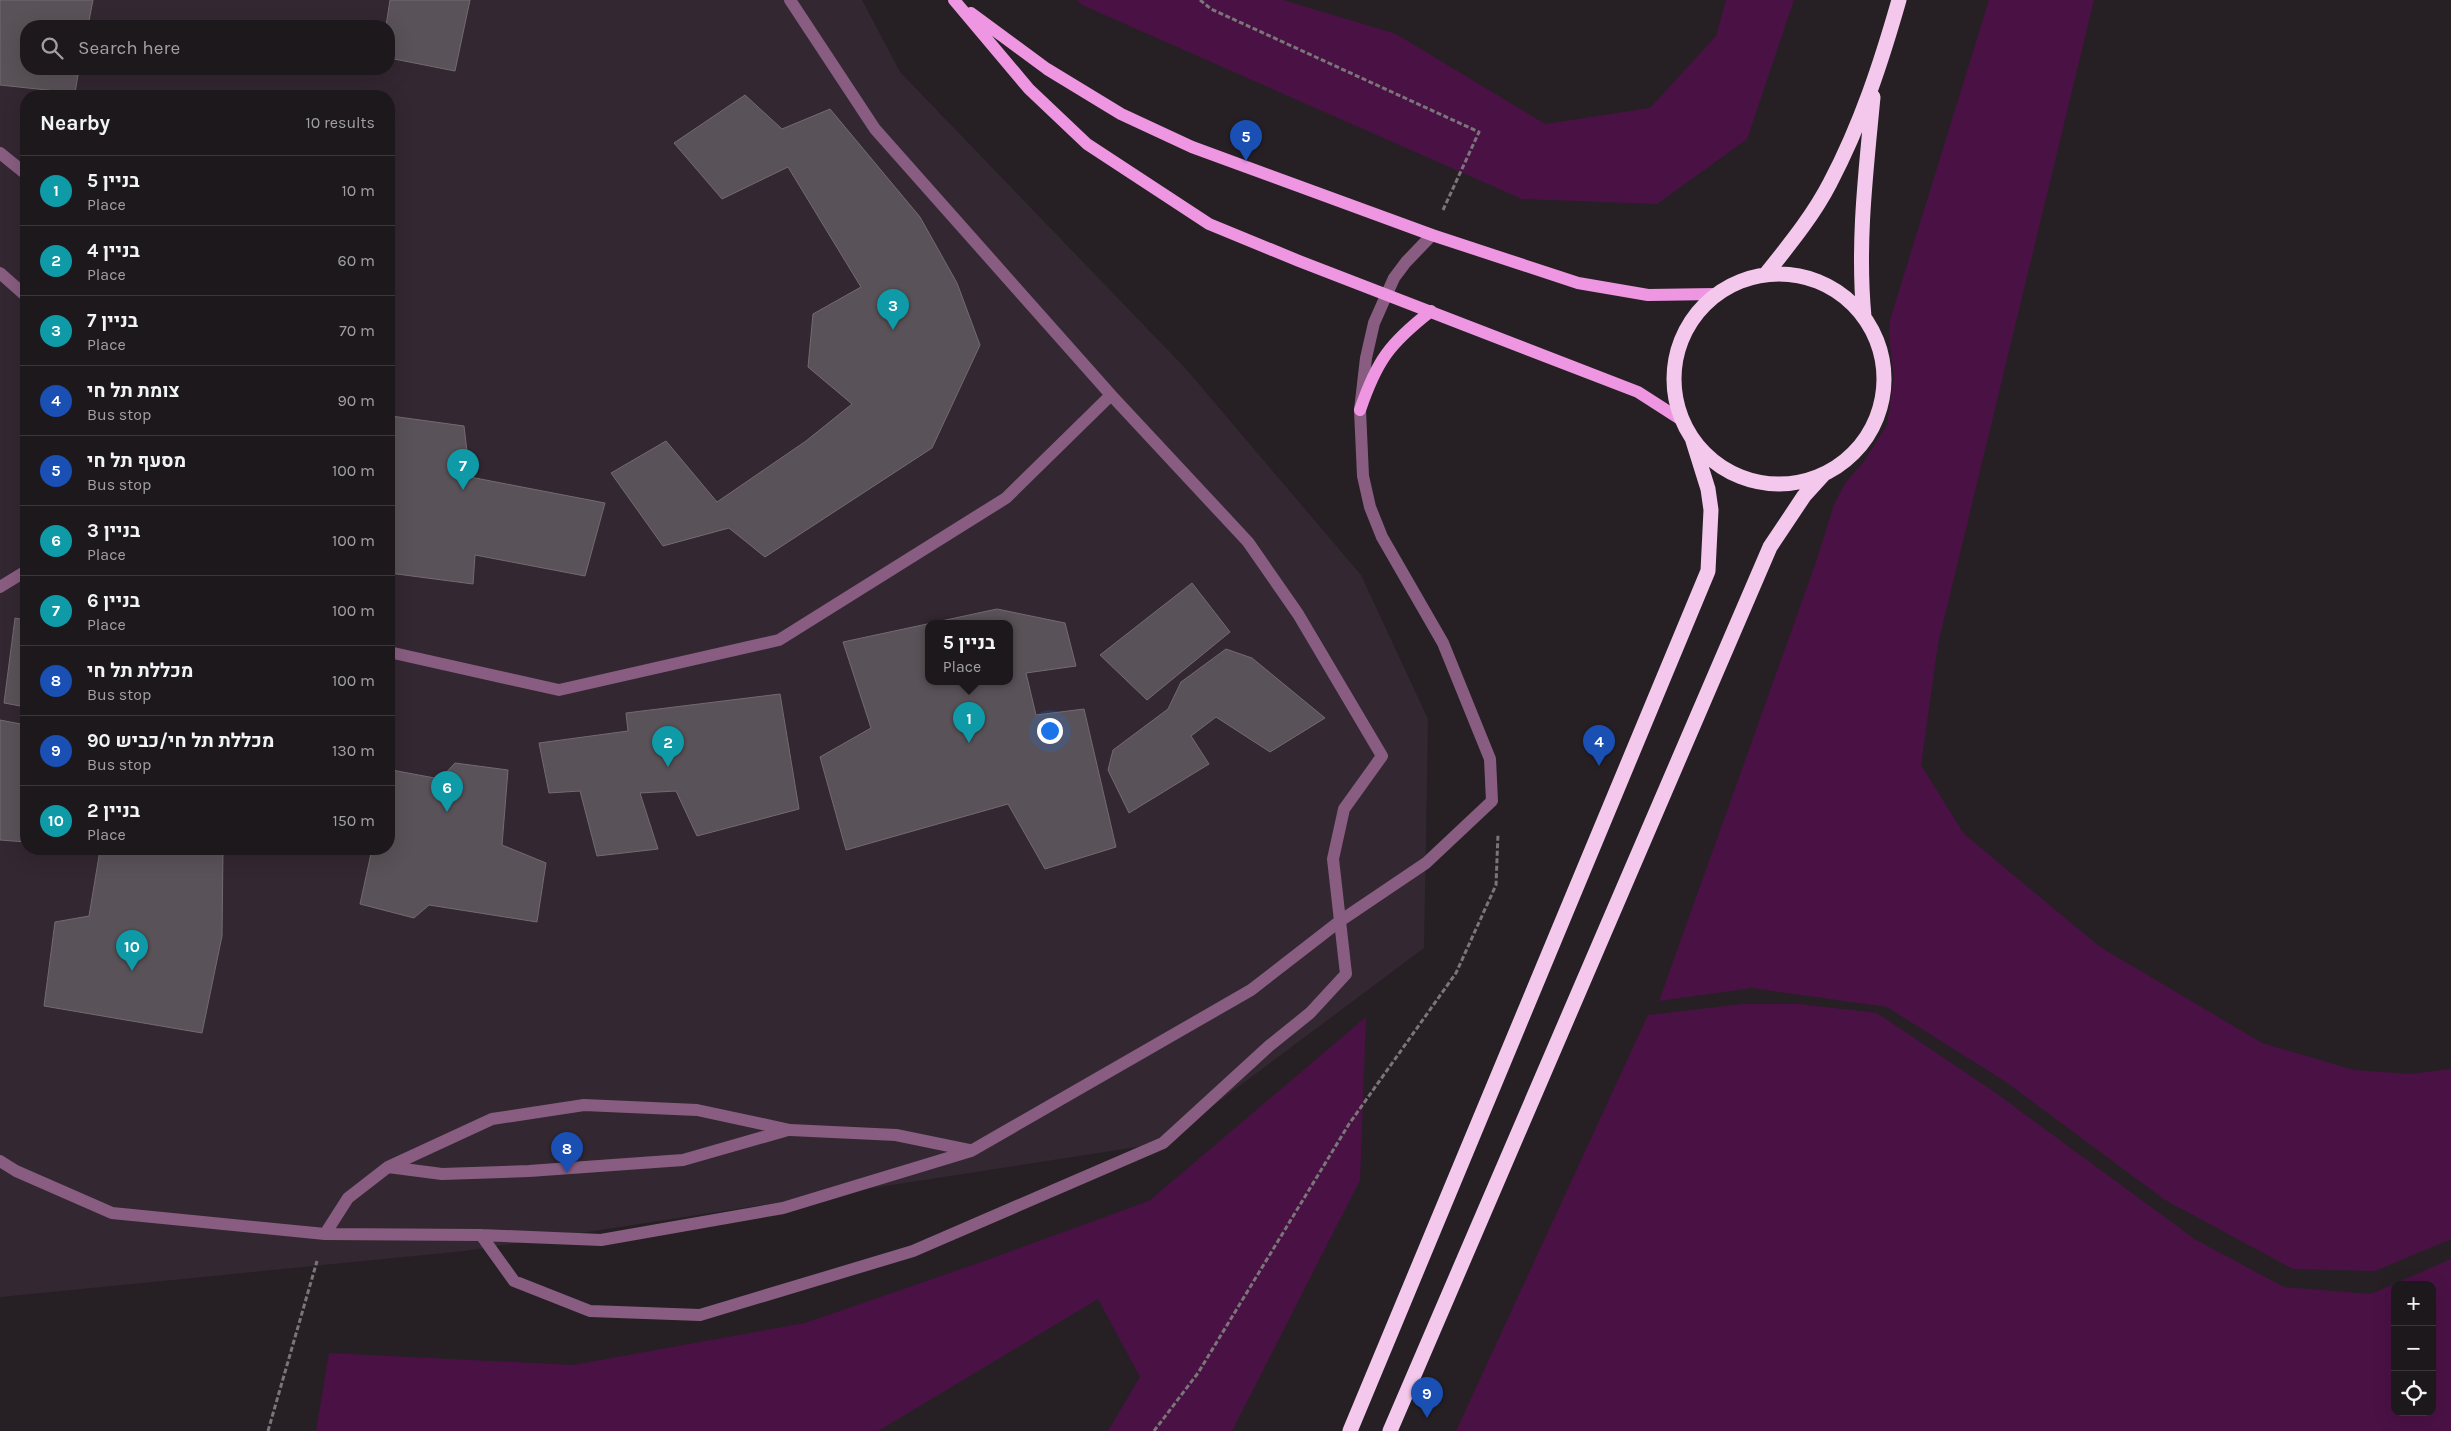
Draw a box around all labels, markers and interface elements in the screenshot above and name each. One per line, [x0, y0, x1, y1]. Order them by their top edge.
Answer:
search box [20, 20, 395, 75]
icon: search [38, 34, 66, 62]
text: Search here [78, 37, 180, 59]
text: Nearby [40, 111, 110, 135]
text: 10 results [305, 113, 375, 132]
pin: 5 [1230, 120, 1262, 161]
text: בניין 5 [87, 170, 140, 192]
text: 1 [53, 181, 59, 200]
text: 10 m [341, 181, 375, 200]
text: Place [87, 195, 126, 214]
text: בניין 4 [87, 240, 140, 262]
text: 2 [51, 251, 61, 270]
text: 60 m [338, 251, 375, 270]
text: Place [87, 265, 126, 284]
pin: 3 [877, 289, 909, 330]
text: בניין 7 [87, 310, 138, 332]
text: 3 [51, 321, 61, 340]
text: 70 m [339, 321, 375, 340]
text: Place [87, 335, 126, 354]
text: צומת תל חי [87, 380, 180, 402]
text: 4 [51, 391, 61, 410]
text: 90 m [337, 391, 375, 410]
text: Bus stop [87, 405, 151, 424]
pin: 7 [447, 449, 479, 490]
text: מסעף תל חי [87, 450, 186, 472]
text: 5 [51, 461, 61, 480]
text: 100 m [332, 461, 375, 480]
text: Bus stop [87, 475, 151, 494]
text: בניין 3 [87, 520, 140, 542]
text: 6 [51, 531, 61, 550]
text: 100 m [332, 531, 375, 550]
text: Place [87, 545, 126, 564]
text: בניין 6 [87, 590, 140, 612]
text: 7 [52, 601, 60, 620]
text: 100 m [332, 601, 375, 620]
text: Place [87, 615, 126, 634]
popup [925, 620, 1013, 685]
text: בניין 5 [943, 632, 995, 654]
text: Place [943, 657, 981, 676]
text: מכללת תל חי [87, 660, 193, 682]
text: 8 [51, 671, 61, 690]
text: 100 m [332, 671, 375, 690]
text: Bus stop [87, 685, 151, 704]
pin: 1 [953, 702, 985, 743]
your location [1037, 718, 1063, 744]
pin: 4 [1583, 725, 1615, 766]
pin: 2 [652, 726, 684, 767]
text: מכללת תל חי/כביש 90 [87, 730, 274, 752]
text: 9 [51, 741, 61, 760]
text: 130 m [332, 741, 375, 760]
text: Bus stop [87, 755, 151, 774]
pin: 6 [431, 771, 463, 812]
text: בניין 2 [87, 800, 140, 822]
text: 10 [48, 811, 64, 830]
text: 150 m [332, 811, 375, 830]
text: Place [87, 825, 126, 844]
pin: 10 [116, 930, 148, 971]
pin: 8 [551, 1132, 583, 1173]
map controls [2391, 1281, 2436, 1416]
button: + [2391, 1281, 2436, 1326]
button: − [2391, 1326, 2436, 1371]
button: locate [2391, 1371, 2436, 1416]
pin: 9 [1411, 1377, 1443, 1418]

